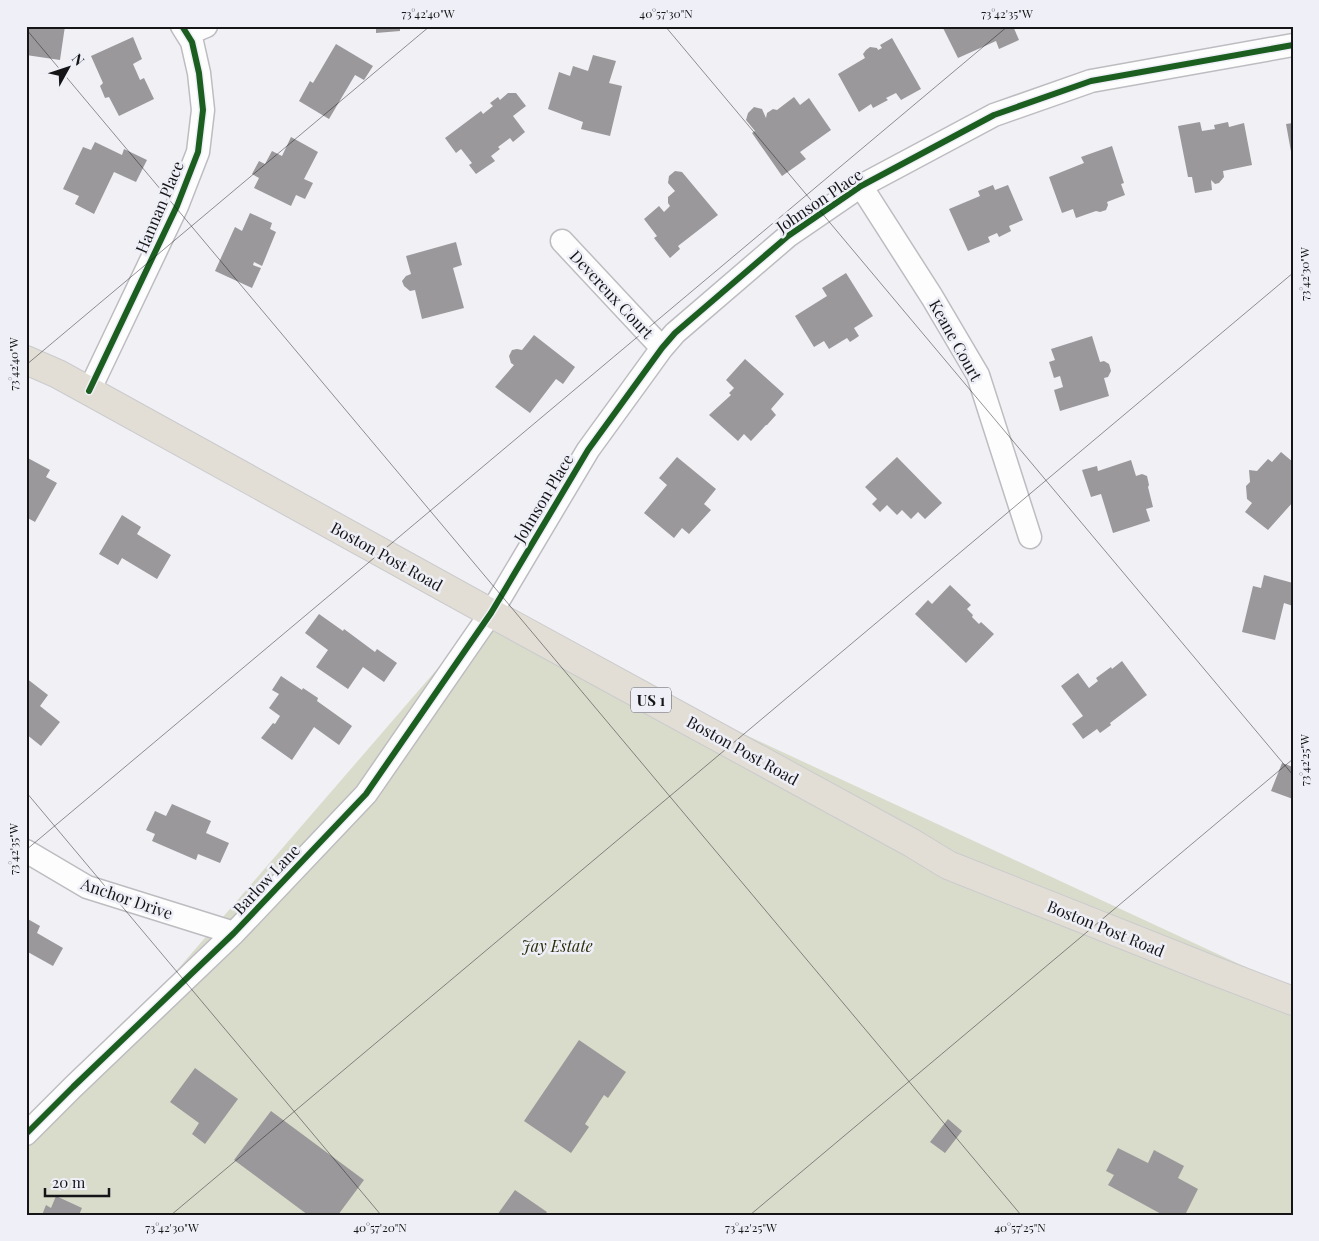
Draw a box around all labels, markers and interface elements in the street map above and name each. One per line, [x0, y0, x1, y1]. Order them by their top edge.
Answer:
text: 73°42'40"W [401, 5, 455, 21]
text: 40°57'30"N [639, 5, 693, 21]
text: 73°42'35"W [981, 5, 1033, 21]
north arrow [42, 42, 92, 92]
text: N [68, 49, 89, 69]
street label: Hannan Place [130, 158, 188, 256]
street label: Johnson Place [771, 163, 866, 237]
street label: Devereux Court [566, 245, 659, 343]
text: 73°42'30"W [1296, 247, 1312, 301]
street label: Keane Court [925, 296, 987, 385]
text: 73°42'40"W [5, 337, 21, 391]
street label: Johnson Place [508, 450, 578, 547]
street label: Boston Post Road [327, 517, 447, 595]
road number: US 1 [631, 688, 671, 712]
street label: Boston Post Road [683, 711, 803, 789]
text: 73°42'25"W [1296, 734, 1312, 786]
text: 73°42'35"W [5, 823, 21, 875]
street label: Barlow Lane [228, 839, 304, 919]
street label: Anchor Drive [77, 872, 176, 923]
street label: Boston Post Road [1044, 895, 1168, 961]
park label: Jay Estate [521, 935, 593, 956]
scale bar [45, 1166, 109, 1198]
text: 20 m [52, 1172, 86, 1192]
text: 73°42'30"W [145, 1219, 199, 1235]
text: 40°57'20"N [353, 1219, 407, 1235]
text: 73°42'25"W [725, 1219, 777, 1235]
text: 40°57'25"N [994, 1219, 1046, 1235]

